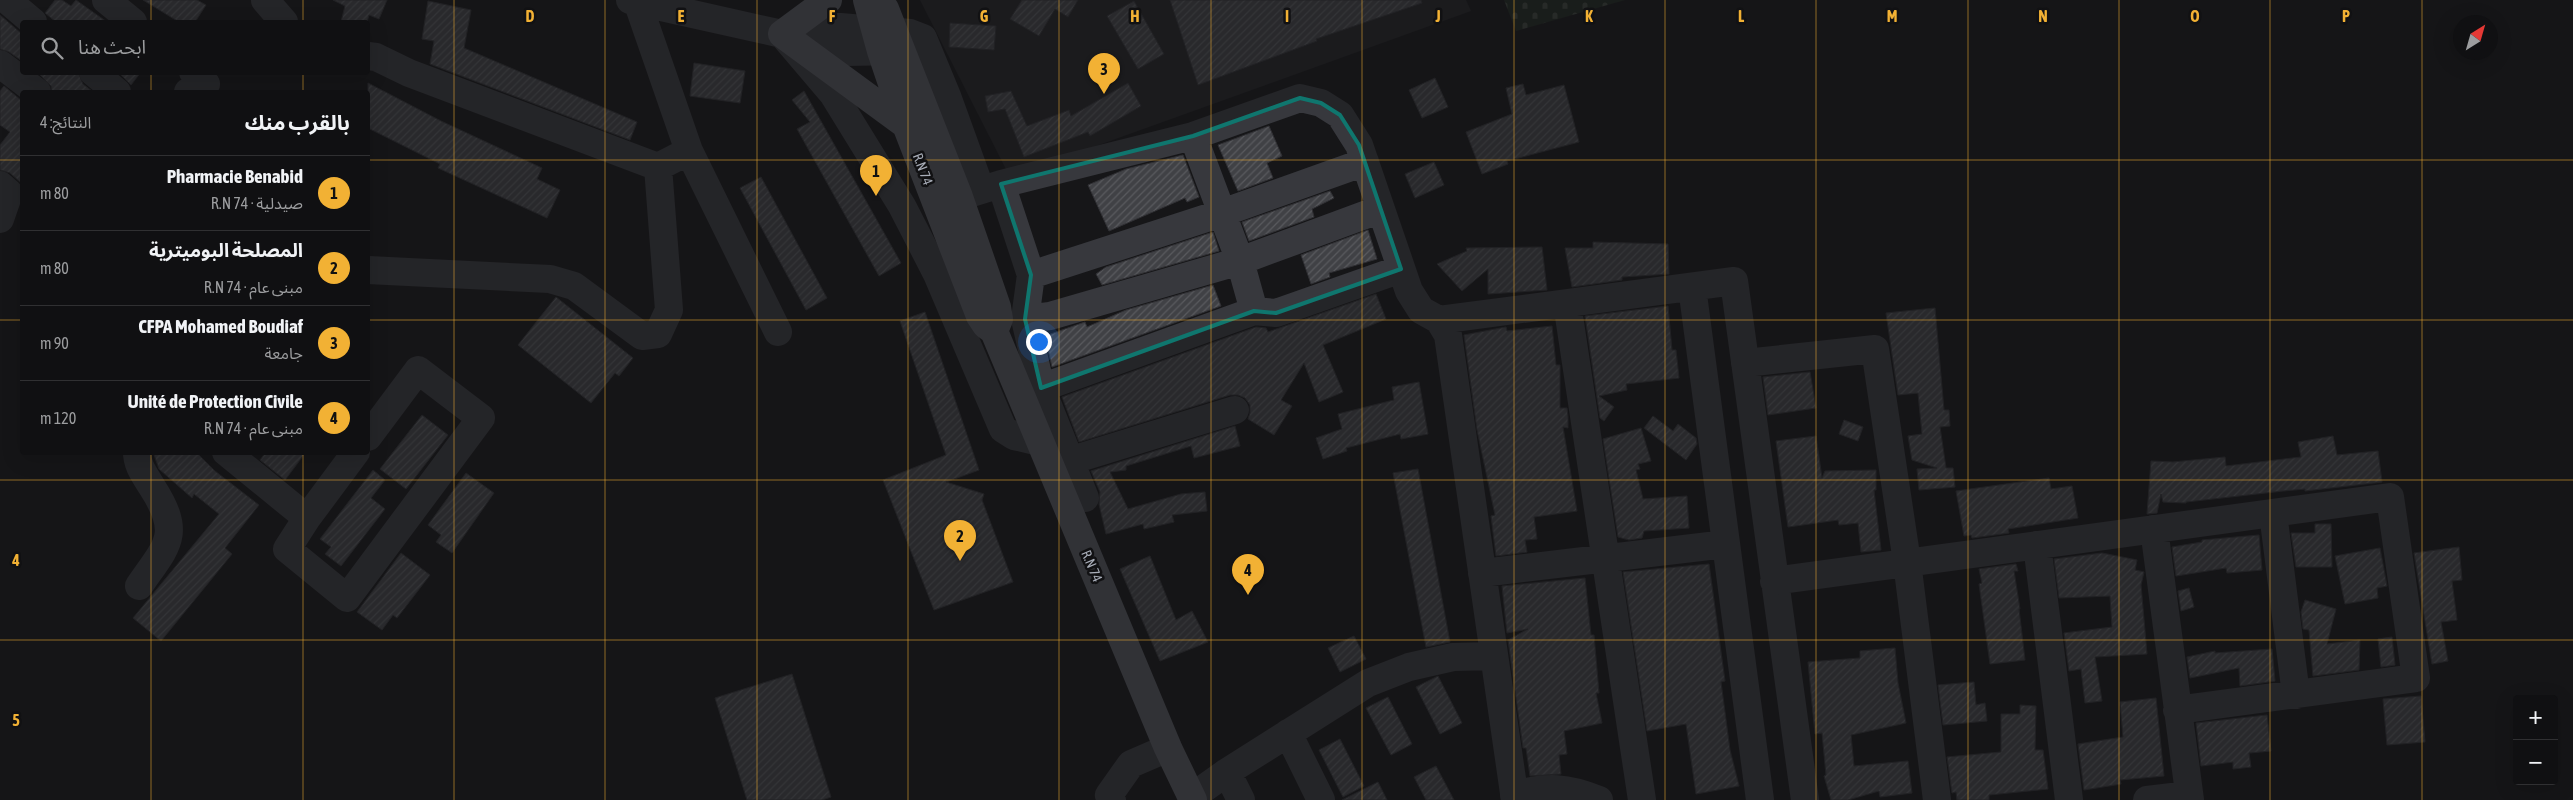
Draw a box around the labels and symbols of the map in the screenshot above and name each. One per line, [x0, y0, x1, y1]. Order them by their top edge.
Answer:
text: D [526, 7, 535, 25]
text: E [678, 7, 685, 25]
text: F [829, 7, 836, 25]
text: G [980, 7, 989, 25]
text: H [1130, 7, 1140, 25]
text: I [1285, 7, 1289, 25]
text: J [1434, 7, 1441, 25]
text: K [1585, 7, 1593, 25]
text: L [1738, 7, 1745, 25]
text: M [1887, 7, 1897, 25]
text: N [2038, 7, 2048, 25]
text: O [2190, 7, 2200, 25]
text: P [2342, 7, 2350, 25]
north arrow [2453, 15, 2498, 60]
pin: 3 [1088, 53, 1120, 94]
street label: R.N 74 [910, 151, 936, 188]
pin: 1 [860, 155, 892, 196]
your location [1026, 329, 1052, 355]
pin: 2 [944, 520, 976, 561]
street label: R.N 74 [1078, 548, 1106, 585]
text: 4 [11, 551, 20, 569]
pin: 4 [1232, 554, 1264, 595]
text: 5 [12, 711, 20, 729]

